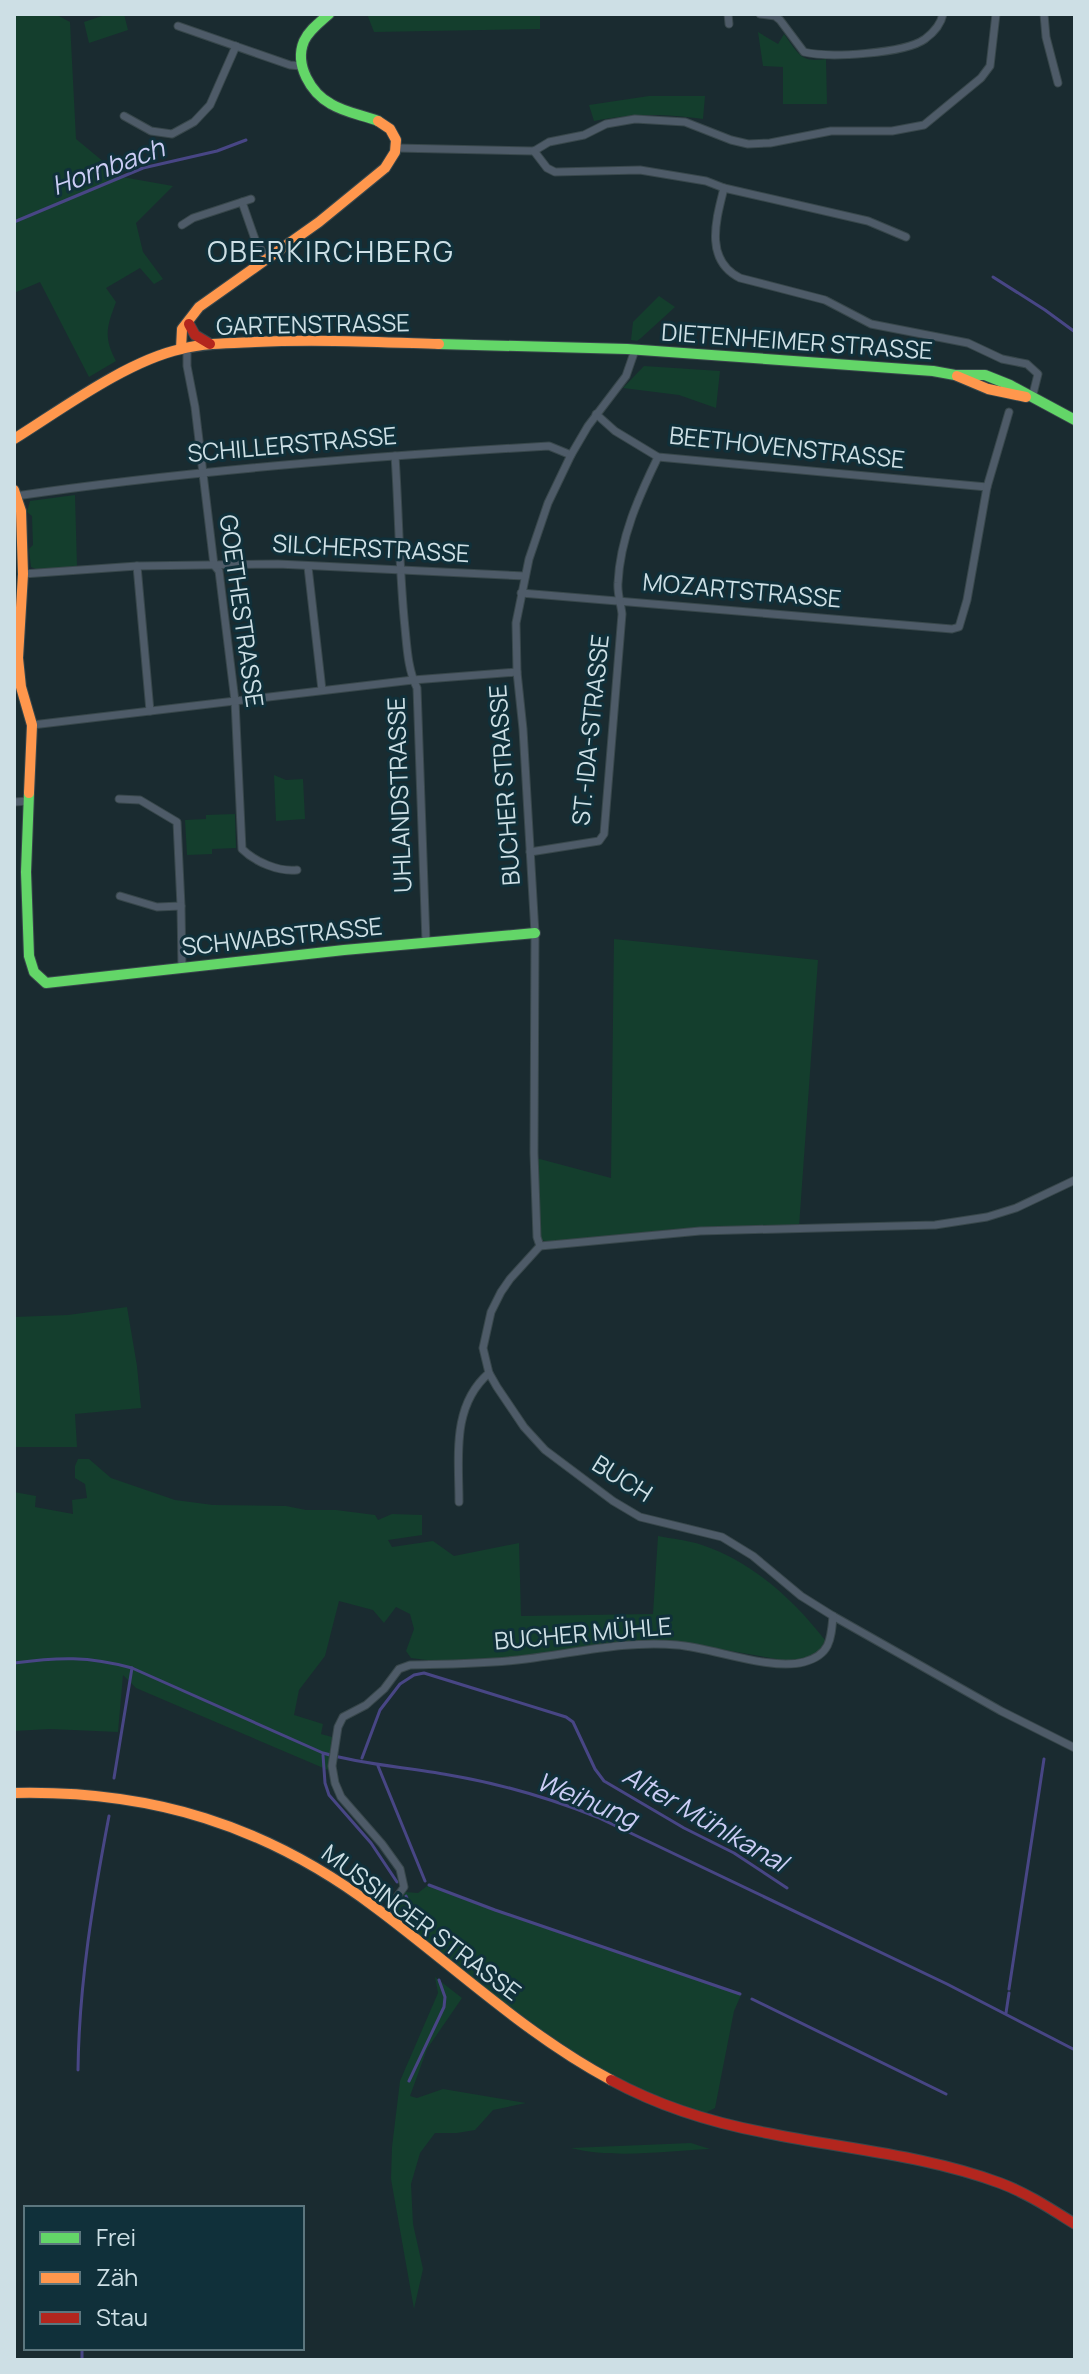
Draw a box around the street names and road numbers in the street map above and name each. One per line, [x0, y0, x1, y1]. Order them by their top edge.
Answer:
street label: GARTENSTRASSE [216, 305, 410, 342]
street label: DIETENHEIMER STRASSE [660, 315, 934, 366]
street label: SCHILLERSTRASSE [186, 418, 398, 469]
street label: BEETHOVENSTRASSE [668, 418, 907, 475]
street label: GOETHESTRASSE [213, 512, 272, 709]
street label: SILCHERSTRASSE [272, 526, 471, 569]
street label: MOZARTSTRASSE [641, 564, 843, 615]
street label: ST.-IDA-STRASSE [563, 633, 616, 827]
street label: BUCHER STRASSE [480, 684, 527, 887]
street label: UHLANDSTRASSE [379, 697, 418, 894]
street label: SCHWABSTRASSE [180, 909, 384, 962]
street label: BUCH [586, 1446, 659, 1509]
street label: BUCHER MÜHLE [493, 1608, 673, 1657]
street label: MUSSINGER STRASSE [316, 1836, 528, 2008]

